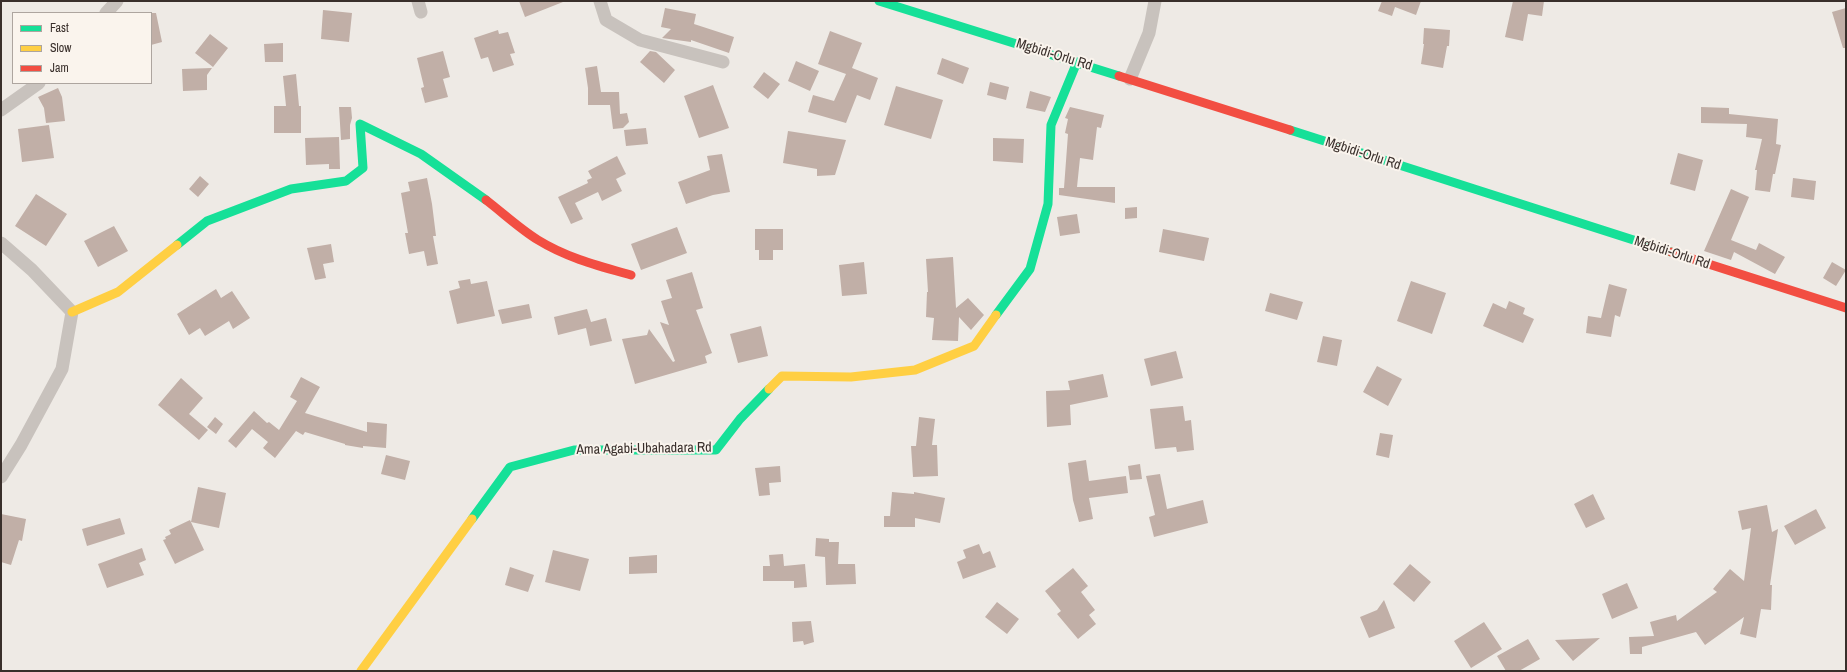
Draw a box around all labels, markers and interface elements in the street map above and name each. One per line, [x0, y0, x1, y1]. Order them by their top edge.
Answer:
legend [12, 12, 152, 84]
text: Fast [50, 20, 69, 36]
street label: Mgbidi-Orlu Rd [1014, 35, 1094, 75]
text: Slow [50, 40, 71, 56]
text: Jam [50, 60, 69, 76]
street label: Mgbidi-Orlu Rd [1323, 134, 1403, 174]
street label: Mgbidi-Orlu Rd [1632, 233, 1712, 273]
street label: Ama Agabi-Ubahadara Rd [576, 439, 712, 459]

